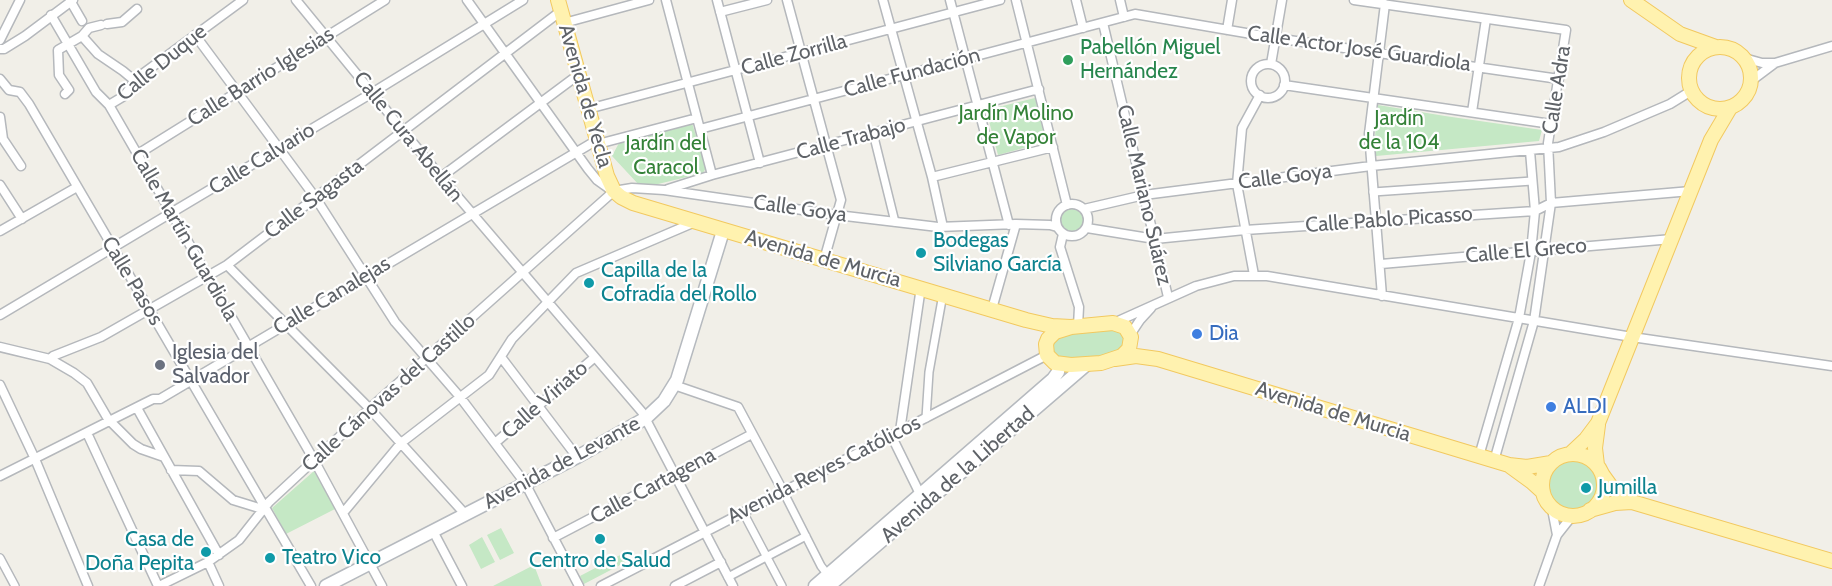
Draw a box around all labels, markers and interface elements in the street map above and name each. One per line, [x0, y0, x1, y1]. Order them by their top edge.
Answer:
street label: Calle Duque [112, 19, 212, 107]
street label: Avenida de Yecla [552, 21, 618, 171]
street label: Calle Actor José Guardiola [1246, 21, 1472, 77]
street label: Calle Barrio Iglesias [183, 22, 339, 132]
street label: Calle Zorrilla [738, 29, 850, 81]
place label: Pabellón Miguel Hernández [1080, 35, 1220, 85]
street label: Calle Fundación [841, 43, 983, 103]
street label: Calle Adra [1538, 44, 1576, 136]
marker: Pabellón Miguel Hernández [1061, 53, 1075, 67]
street label: Calle Cura Abellán [348, 67, 468, 207]
park label: Jardín Molino de Vapor [958, 101, 1074, 151]
street label: Calle Mariano Suárez [1111, 102, 1177, 288]
park label: Jardín de la 104 [1359, 106, 1439, 156]
street label: Calle Trabajo [794, 112, 908, 166]
street label: Calle Calvario [204, 118, 320, 200]
park label: Jardín del Caracol [625, 131, 707, 181]
street label: Calle Martín Guardiola [125, 145, 243, 325]
street label: Calle Sagasta [260, 154, 368, 244]
street label: Calle Goya [1237, 159, 1333, 195]
street label: Calle Goya [752, 190, 848, 228]
street label: Calle Pablo Picasso [1304, 202, 1474, 238]
street label: Avenida de Murcia [742, 225, 904, 293]
place label: Bodegas Silviano García [933, 228, 1062, 278]
street label: Calle Pasos [96, 232, 168, 330]
street label: Calle El Greco [1464, 233, 1588, 269]
marker: Bodegas Silviano García [914, 246, 928, 260]
street label: Calle Canalejas [269, 251, 395, 341]
place label: Capilla de la Cofradía del Rollo [601, 258, 757, 308]
marker: Capilla de la Cofradía del Rollo [582, 276, 596, 290]
street label: Calle Cánovas del Castillo [297, 308, 481, 478]
place label: Dia [1209, 321, 1239, 347]
marker: Dia [1190, 327, 1204, 341]
place label: Iglesia del Salvador [172, 340, 258, 390]
street label: Calle Viriato [497, 356, 593, 444]
marker: Iglesia del Salvador [153, 358, 167, 372]
street label: Avenida de Murcia [1252, 376, 1414, 448]
place label: ALDI [1563, 394, 1607, 420]
marker: ALDI [1544, 400, 1558, 414]
street label: Avenida de la Libertad [876, 401, 1040, 549]
street label: Avenida Reyes Católicos [723, 410, 925, 530]
street label: Avenida de Levante [480, 411, 644, 515]
street label: Calle Cartagena [586, 442, 720, 530]
place label: Jumilla [1598, 475, 1657, 501]
marker: Jumilla [1579, 481, 1593, 495]
place label: Casa de Doña Pepita [85, 527, 194, 577]
marker: Centro de Salud [593, 532, 607, 546]
marker: Casa de Doña Pepita [199, 545, 213, 559]
place label: Teatro Vico [282, 545, 381, 571]
place label: Centro de Salud [529, 548, 671, 574]
marker: Teatro Vico [263, 551, 277, 565]

